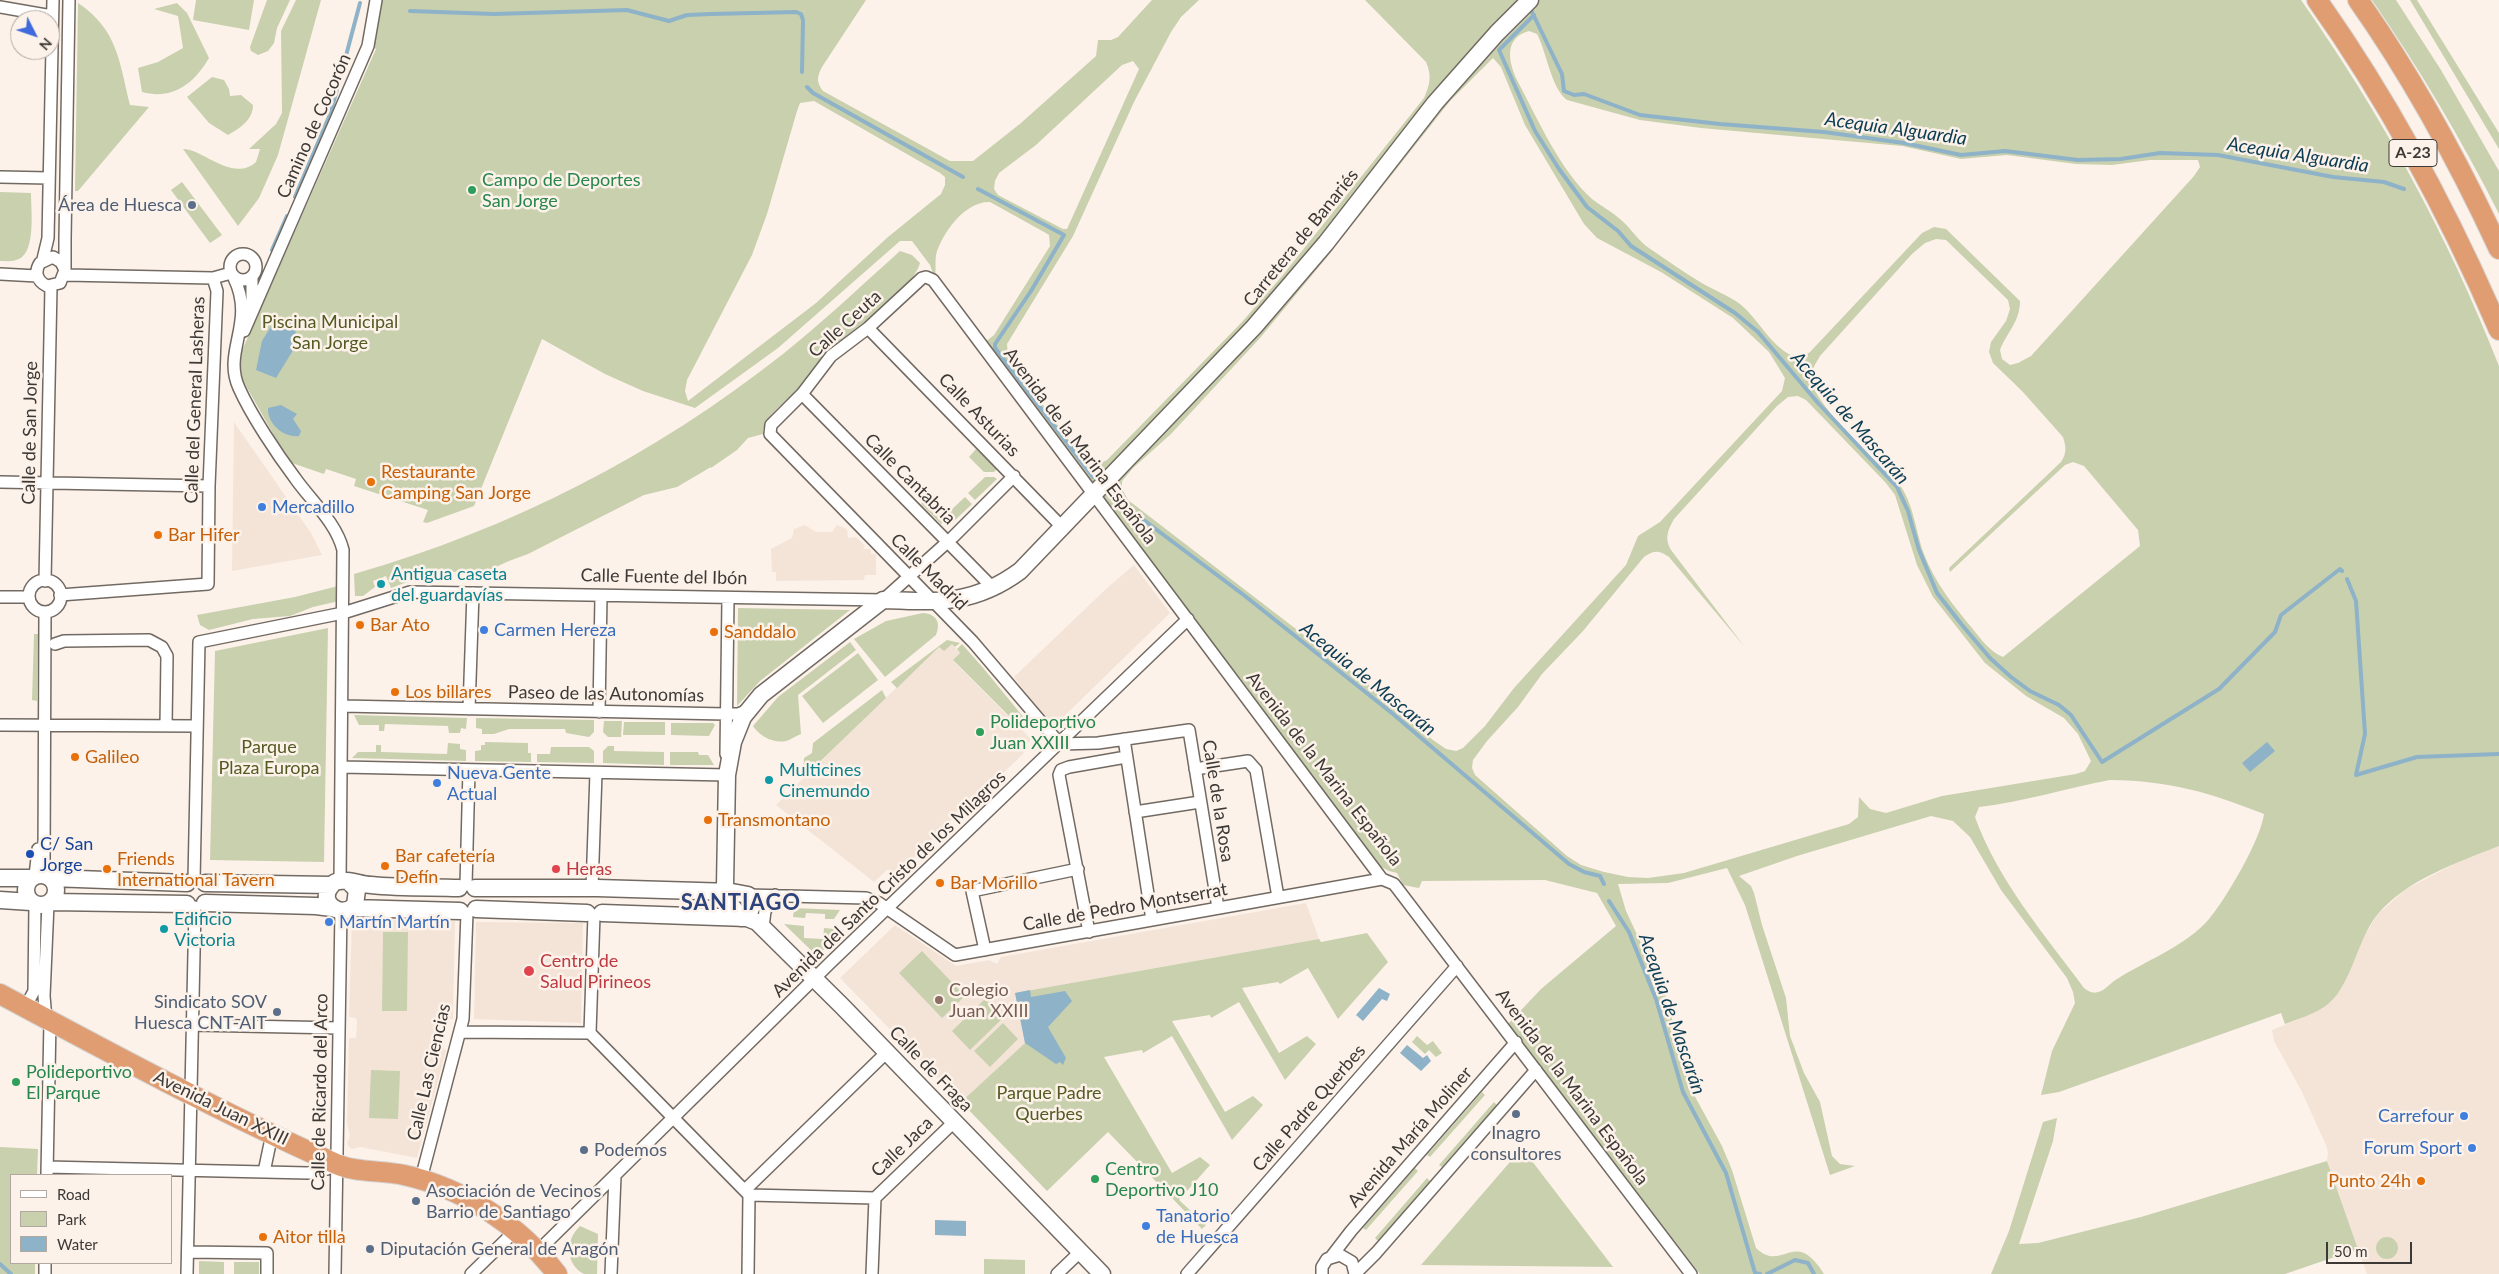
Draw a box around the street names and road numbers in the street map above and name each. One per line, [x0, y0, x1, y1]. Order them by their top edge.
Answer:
street label: Camino de Cocorón [272, 50, 356, 202]
road number: A-23 [2389, 140, 2437, 167]
street label: Carretera de Banariés [1239, 165, 1363, 311]
street label: Calle Ceuta [804, 286, 886, 362]
street label: Calle del General Lasheras [181, 296, 209, 504]
street label: Avenida de la Marina Española [999, 344, 1161, 548]
street label: Calle de San Jorge [18, 361, 42, 505]
street label: Calle Asturias [934, 369, 1024, 461]
street label: Calle Cantabria [860, 429, 960, 529]
street label: Calle Madrid [886, 529, 972, 615]
street label: Calle Fuente del Ibón [580, 565, 748, 589]
street label: Avenida de la Marina Española [1241, 668, 1407, 870]
street label: Paseo de las Autonomías [508, 681, 704, 707]
street label: Calle de la Rosa [1198, 738, 1238, 864]
street label: Avenida del Santo Cristo de los Milagros [768, 766, 1010, 1002]
street label: Calle de Pedro Montserrat [1021, 878, 1229, 936]
street label: Avenida de la Marina Española [1491, 985, 1653, 1189]
street label: Calle de Ricardo del Arco [307, 993, 333, 1191]
street label: Calle Las Ciencias [403, 1002, 455, 1142]
street label: Calle de Fraga [885, 1022, 977, 1116]
street label: Calle Padre Querbes [1248, 1040, 1370, 1176]
street label: Avenida María Moliner [1343, 1062, 1477, 1212]
street label: Avenida Juan XXIII [150, 1066, 292, 1150]
street label: Calle Jaca [867, 1112, 937, 1182]

